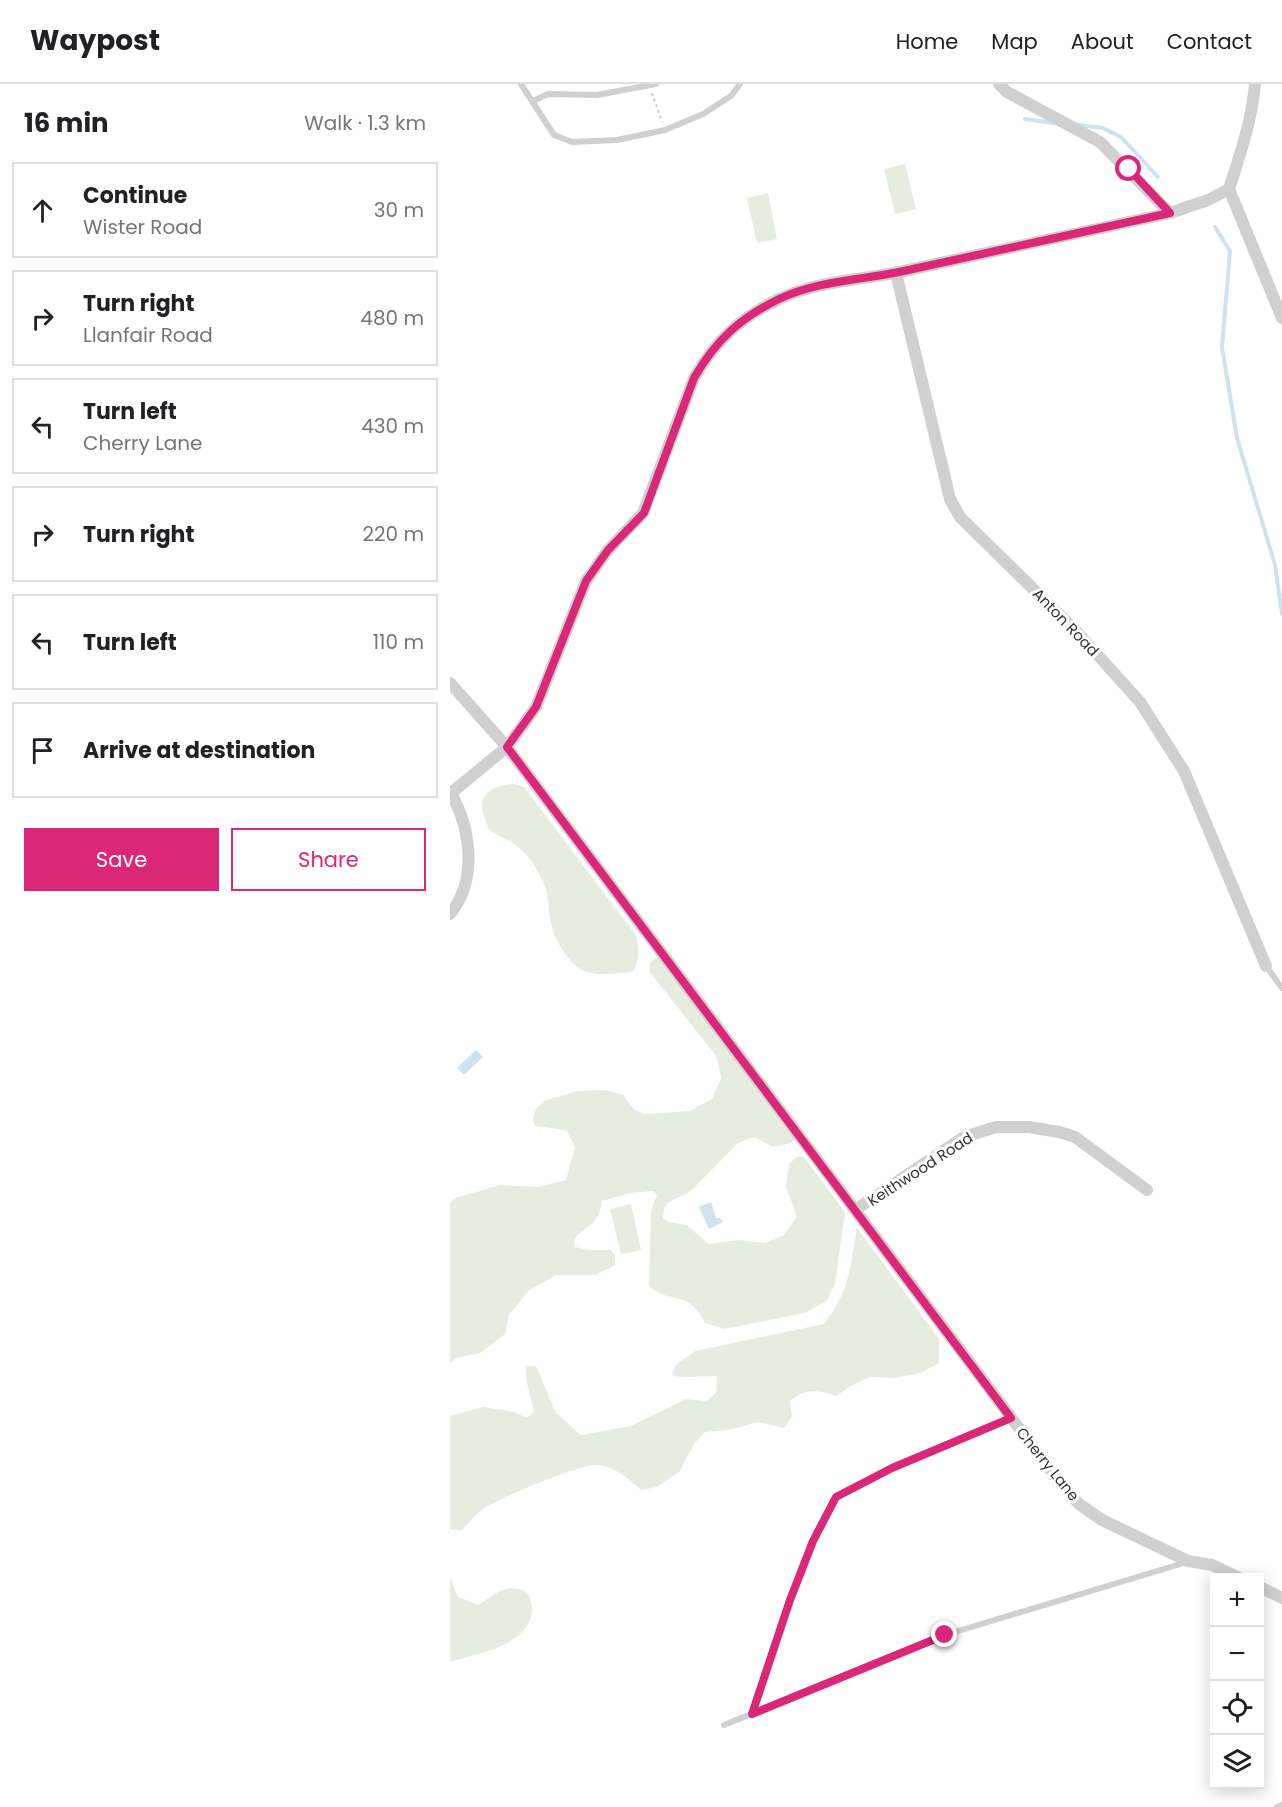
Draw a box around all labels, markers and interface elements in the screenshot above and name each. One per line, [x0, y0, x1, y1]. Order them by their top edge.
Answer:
text: Waypost [30, 21, 160, 60]
text: Home [896, 27, 958, 56]
text: Map [991, 27, 1038, 56]
text: About [1071, 27, 1134, 56]
text: Contact [1167, 27, 1252, 56]
text: 16 min [24, 105, 109, 141]
text: Walk · 1.3 km [304, 109, 426, 137]
route start [1115, 155, 1141, 181]
text: Continue [83, 180, 187, 211]
icon: ahead [26, 194, 59, 227]
text: 30 m [374, 196, 424, 224]
text: Wister Road [83, 213, 202, 241]
text: Turn right [83, 288, 194, 319]
icon: right [26, 302, 59, 335]
text: 480 m [360, 304, 424, 332]
text: Llanfair Road [83, 321, 213, 349]
text: Turn left [83, 396, 177, 427]
icon: left [26, 410, 59, 443]
text: 430 m [361, 412, 424, 440]
text: Cherry Lane [83, 429, 203, 457]
icon: right [26, 518, 59, 551]
text: Turn right [83, 519, 194, 550]
text: 220 m [363, 520, 424, 548]
street label: Anton Road [1028, 583, 1104, 661]
icon: left [26, 626, 59, 659]
text: Turn left [83, 627, 177, 658]
text: 110 m [373, 628, 424, 656]
icon: arrive [26, 734, 59, 767]
text: Arrive at destination [83, 735, 315, 766]
button: Save [24, 828, 219, 891]
button: Share [231, 828, 426, 891]
street label: Keithwood Road [863, 1127, 977, 1211]
street label: Cherry Lane [1012, 1423, 1084, 1505]
map controls [1210, 1573, 1264, 1789]
button: + [1210, 1573, 1264, 1627]
route end [931, 1621, 957, 1647]
button: − [1210, 1627, 1264, 1681]
button: locate [1210, 1681, 1264, 1735]
button: layers [1210, 1735, 1264, 1789]

